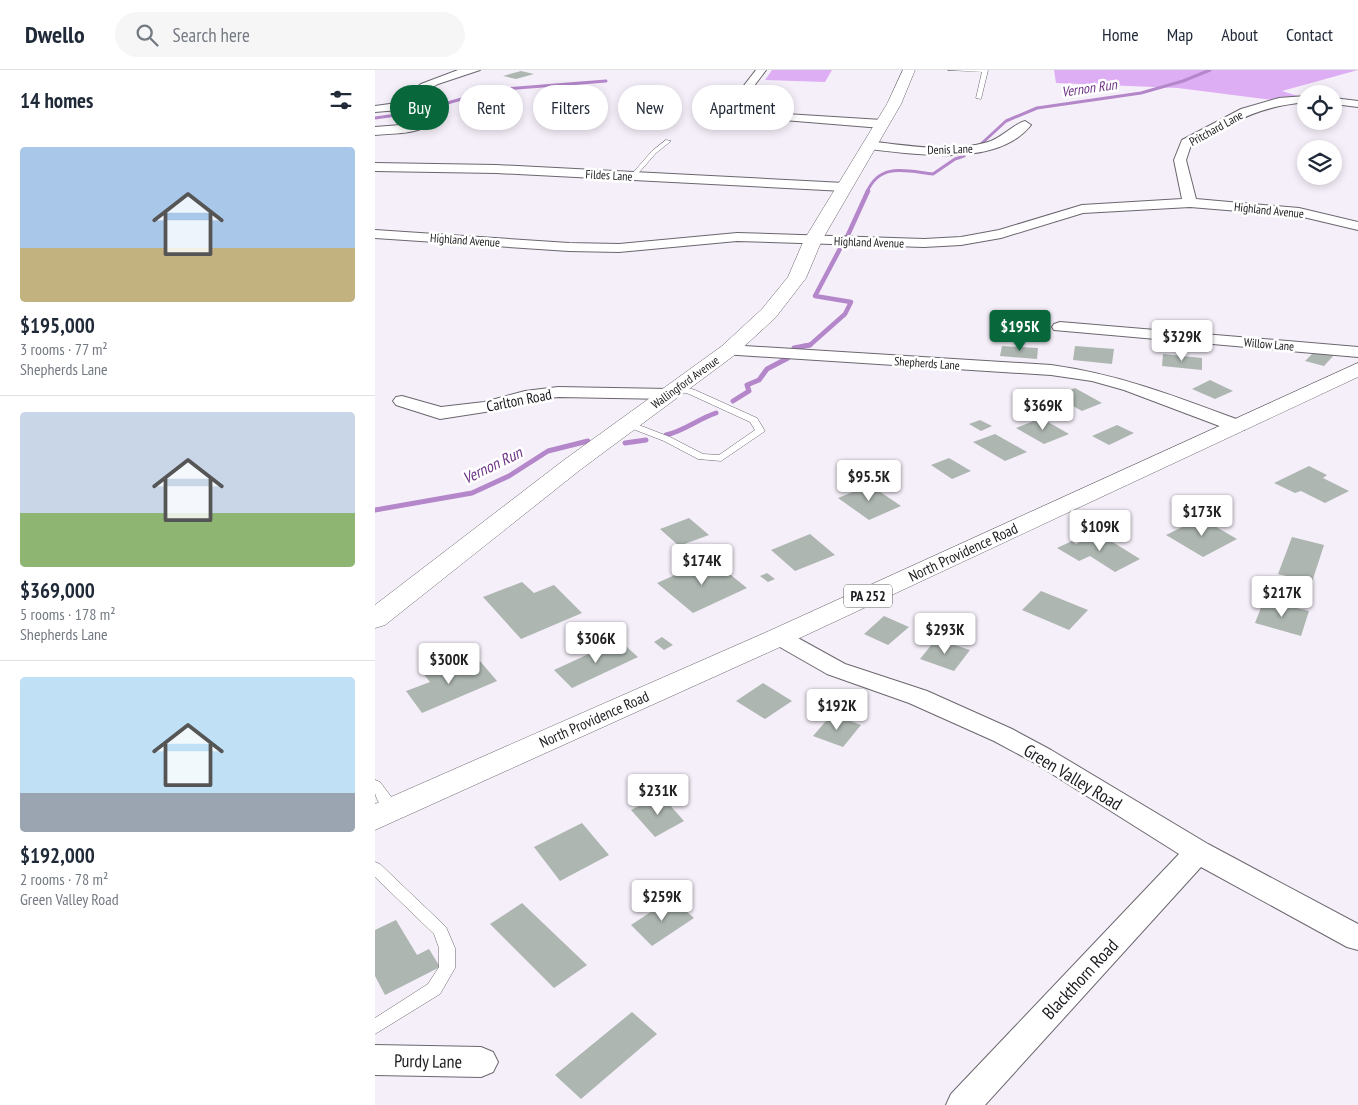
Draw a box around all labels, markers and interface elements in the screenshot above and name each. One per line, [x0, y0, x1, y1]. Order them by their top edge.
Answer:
search box [115, 12, 465, 57]
text: Dwello [25, 19, 85, 50]
icon: search [133, 21, 161, 49]
text: Search here [173, 23, 250, 47]
text: Home [1102, 23, 1139, 46]
text: Map [1167, 23, 1193, 46]
text: About [1221, 23, 1258, 46]
text: Contact [1286, 23, 1333, 46]
water label: Vernon Run [1060, 75, 1119, 101]
chip: Buy [390, 85, 449, 130]
chip: Rent [459, 85, 523, 130]
chip: Filters [533, 85, 608, 130]
chip: New [618, 85, 682, 130]
chip: Apartment [692, 85, 794, 130]
map controls [1297, 85, 1342, 185]
button: locate [1297, 85, 1342, 130]
icon: filters [327, 86, 355, 114]
text: 14 homes [20, 87, 93, 114]
street label: Pritchard Lane [1186, 107, 1246, 149]
button: layers [1297, 140, 1342, 185]
street label: Denis Lane [927, 141, 973, 157]
street label: Fildes Lane [585, 166, 633, 184]
icon: home [143, 179, 233, 269]
street label: Highland Avenue [1233, 199, 1305, 221]
street label: Highland Avenue [429, 230, 501, 250]
street label: Highland Avenue [834, 233, 904, 251]
pin: $195K [985, 310, 1055, 352]
text: $195,000 [20, 312, 95, 339]
text: $195K [1001, 316, 1039, 336]
pin: $329K [1147, 320, 1217, 362]
text: $329K [1163, 326, 1201, 346]
street label: Willow Lane [1243, 334, 1295, 354]
text: 3 rooms · 77 m² [20, 339, 108, 359]
street label: Wallingford Avenue [648, 352, 722, 412]
street label: Shepherds Lane [894, 353, 960, 373]
text: Shepherds Lane [20, 359, 108, 379]
street label: Carlton Road [485, 384, 553, 416]
pin: $369K [1008, 388, 1078, 431]
text: $369K [1024, 395, 1062, 415]
water label: Vernon Run [459, 442, 526, 488]
icon: home [143, 445, 233, 535]
pin: $95.5K [828, 460, 910, 502]
text: $95.5K [848, 466, 890, 486]
pin: $173K [1167, 494, 1237, 537]
text: $173K [1183, 501, 1221, 521]
pin: $109K [1065, 510, 1135, 552]
text: $109K [1081, 516, 1119, 536]
street label: North Providence Road [905, 518, 1021, 586]
pin: $174K [667, 544, 737, 586]
text: $174K [683, 550, 721, 570]
pin: $217K [1247, 576, 1317, 618]
text: $369,000 [20, 577, 95, 604]
text: $217K [1263, 582, 1301, 602]
road number: PA 252 [844, 584, 892, 608]
text: 5 rooms · 178 m² [20, 604, 116, 624]
pin: $293K [910, 612, 980, 655]
text: $293K [926, 619, 964, 639]
pin: $306K [561, 622, 631, 664]
text: Shepherds Lane [20, 624, 108, 644]
text: $306K [577, 628, 615, 648]
pin: $300K [414, 642, 484, 685]
text: $300K [430, 649, 468, 669]
street label: North Providence Road [536, 686, 652, 752]
pin: $192K [802, 688, 872, 731]
text: $192K [818, 695, 856, 715]
icon: home [143, 710, 233, 800]
street label: Green Valley Road [1020, 739, 1126, 815]
pin: $231K [623, 774, 693, 816]
text: $231K [639, 780, 677, 800]
text: $192,000 [20, 842, 95, 869]
text: 2 rooms · 78 m² [20, 869, 108, 889]
pin: $259K [627, 880, 697, 922]
text: $259K [643, 886, 681, 906]
text: Green Valley Road [20, 889, 119, 909]
street label: Blackthorn Road [1037, 934, 1123, 1024]
street label: Purdy Lane [394, 1049, 462, 1073]

